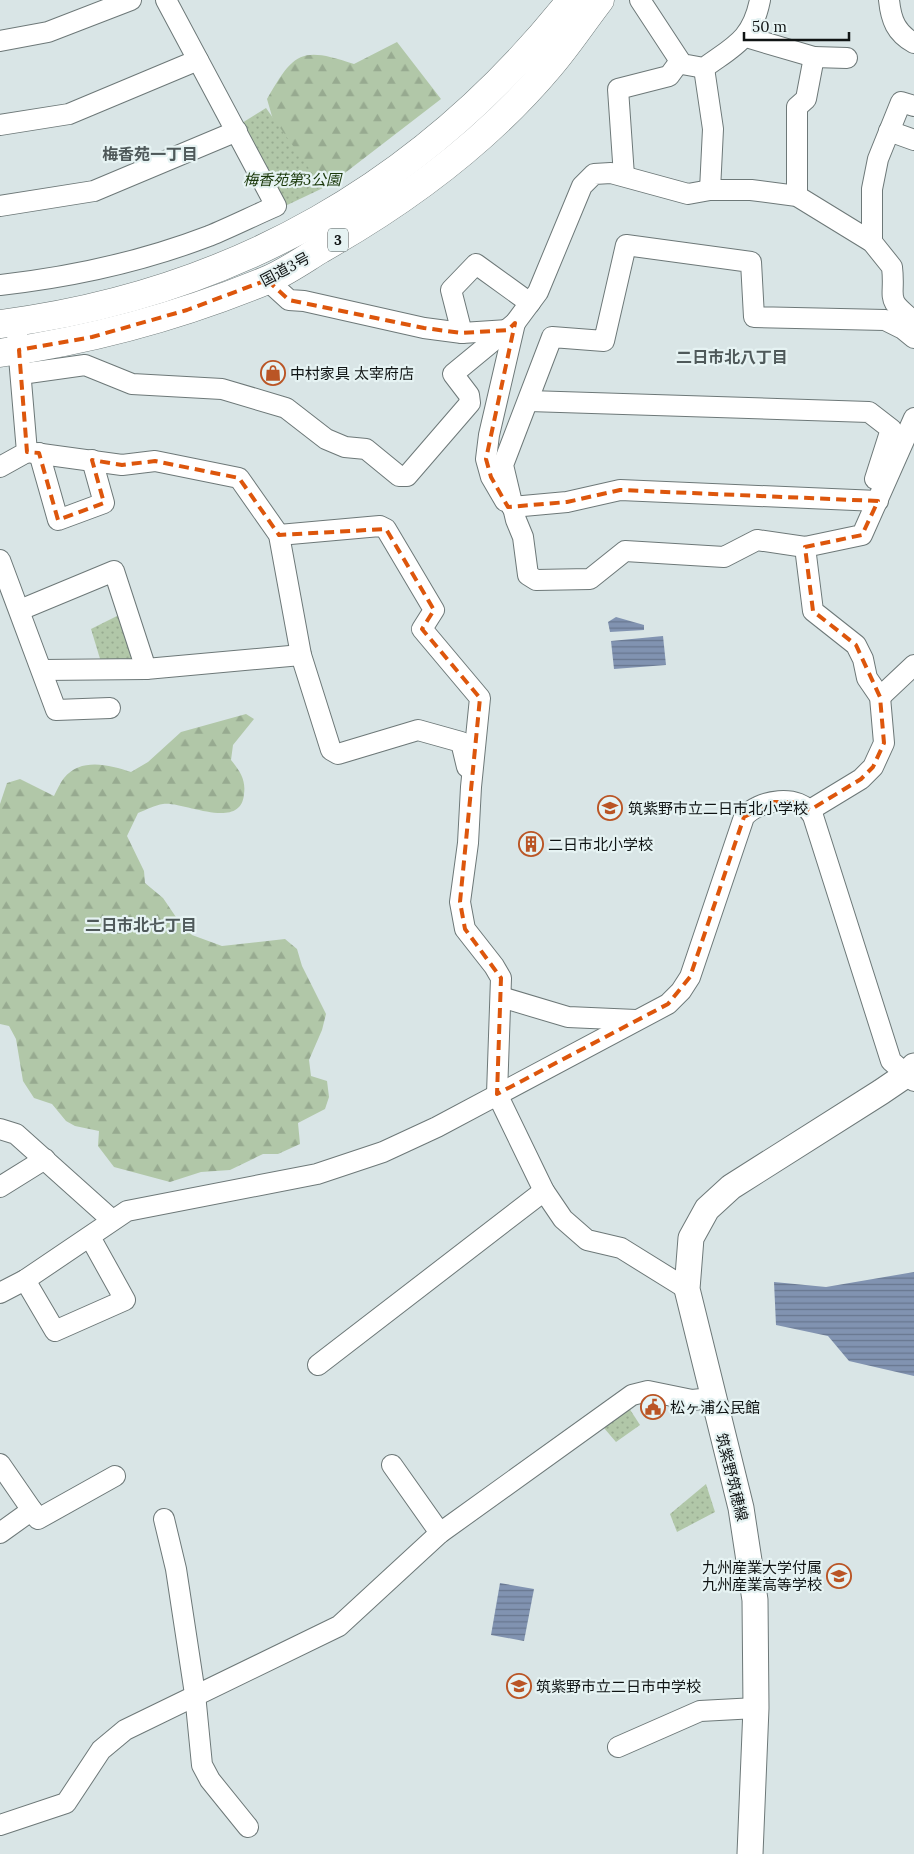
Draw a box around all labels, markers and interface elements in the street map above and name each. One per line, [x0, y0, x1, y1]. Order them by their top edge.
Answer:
scale bar [744, 10, 849, 42]
text: 50 m [752, 17, 787, 36]
district label: 梅香苑一丁目 [102, 144, 198, 164]
park label: 梅香苑第3公園 [243, 170, 343, 189]
road number: 3 [328, 228, 348, 252]
street label: 国道3号 [257, 248, 313, 290]
district label: 二日市北八丁目 [676, 347, 788, 367]
shop icon: 中村家具 太宰府店 [260, 360, 286, 386]
place label: 中村家具 太宰府店 [290, 364, 414, 383]
school or university icon: 筑紫野市立二日市北小学校 [597, 795, 623, 821]
place label: 筑紫野市立二日市北小学校 [628, 799, 808, 818]
building icon: 二日市北小学校 [518, 831, 544, 857]
place label: 二日市北小学校 [548, 835, 653, 854]
district label: 二日市北七丁目 [85, 915, 197, 935]
public building icon: 松ヶ浦公民館 [640, 1394, 666, 1420]
place label: 松ヶ浦公民館 [670, 1398, 760, 1417]
street label: 筑紫野筑穂線 [712, 1431, 752, 1523]
place label: 九州産業大学付属 九州産業高等学校 [702, 1558, 822, 1594]
school or university icon: 九州産業大学付属 九州産業高等学校 [826, 1563, 852, 1589]
school or university icon: 筑紫野市立二日市中学校 [506, 1673, 532, 1699]
place label: 筑紫野市立二日市中学校 [536, 1677, 701, 1696]

